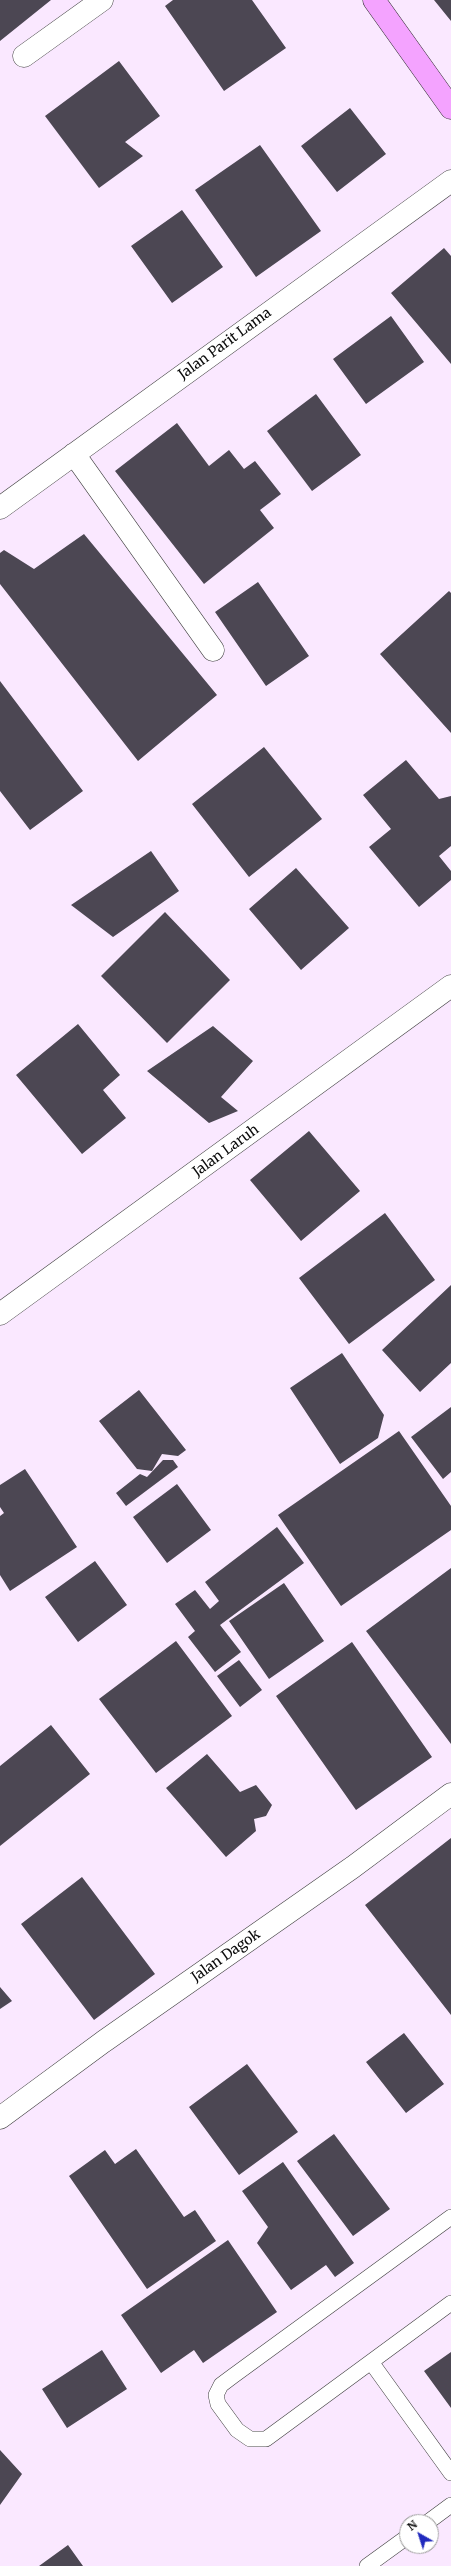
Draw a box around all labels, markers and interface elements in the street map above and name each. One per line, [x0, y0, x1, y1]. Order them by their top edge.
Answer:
street label: Jalan Parit Lama [175, 305, 275, 383]
street label: Jalan Laruh [190, 1121, 262, 1181]
street label: Jalan Dagok [188, 1926, 264, 1986]
north arrow [399, 2514, 439, 2554]
text: N [404, 2517, 420, 2534]

